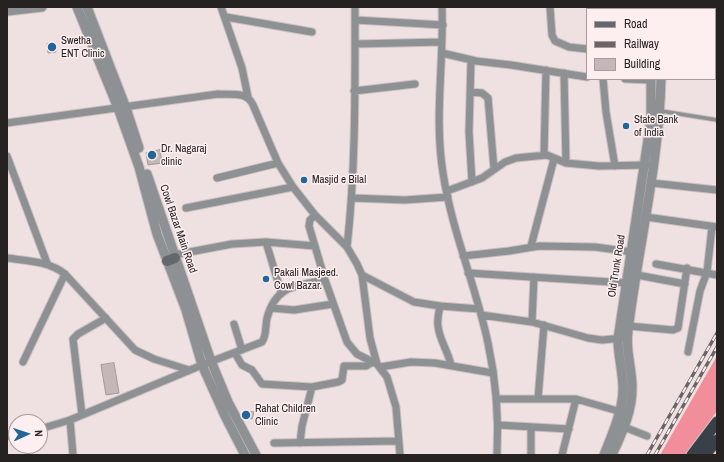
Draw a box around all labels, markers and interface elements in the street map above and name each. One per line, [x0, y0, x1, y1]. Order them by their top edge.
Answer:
legend [586, 8, 716, 80]
text: Road [624, 16, 648, 32]
place label: Swetha ENT Clinic [61, 34, 105, 60]
text: Railway [624, 36, 659, 52]
marker: Swetha ENT Clinic [46, 41, 58, 53]
text: Building [624, 56, 660, 72]
place label: State Bank of India [634, 113, 678, 139]
marker: State Bank of India [621, 121, 631, 131]
place label: Dr. Nagaraj clinic [161, 142, 207, 168]
marker: Dr. Nagaraj clinic [146, 149, 158, 161]
place label: Masjid e Bilal [312, 173, 366, 187]
marker: Masjid e Bilal [299, 175, 309, 185]
street label: Cowl Bazar Main Road [157, 183, 199, 275]
street label: Old Trunk Road [606, 234, 628, 298]
place label: Pakali Masjeed. Cowl Bazar. [274, 266, 338, 292]
marker: Pakali Masjeed. Cowl Bazar. [261, 274, 271, 284]
place label: Rahat Children Clinic [255, 402, 316, 428]
marker: Rahat Children Clinic [240, 409, 252, 421]
north arrow [8, 414, 48, 454]
text: N [32, 430, 46, 437]

